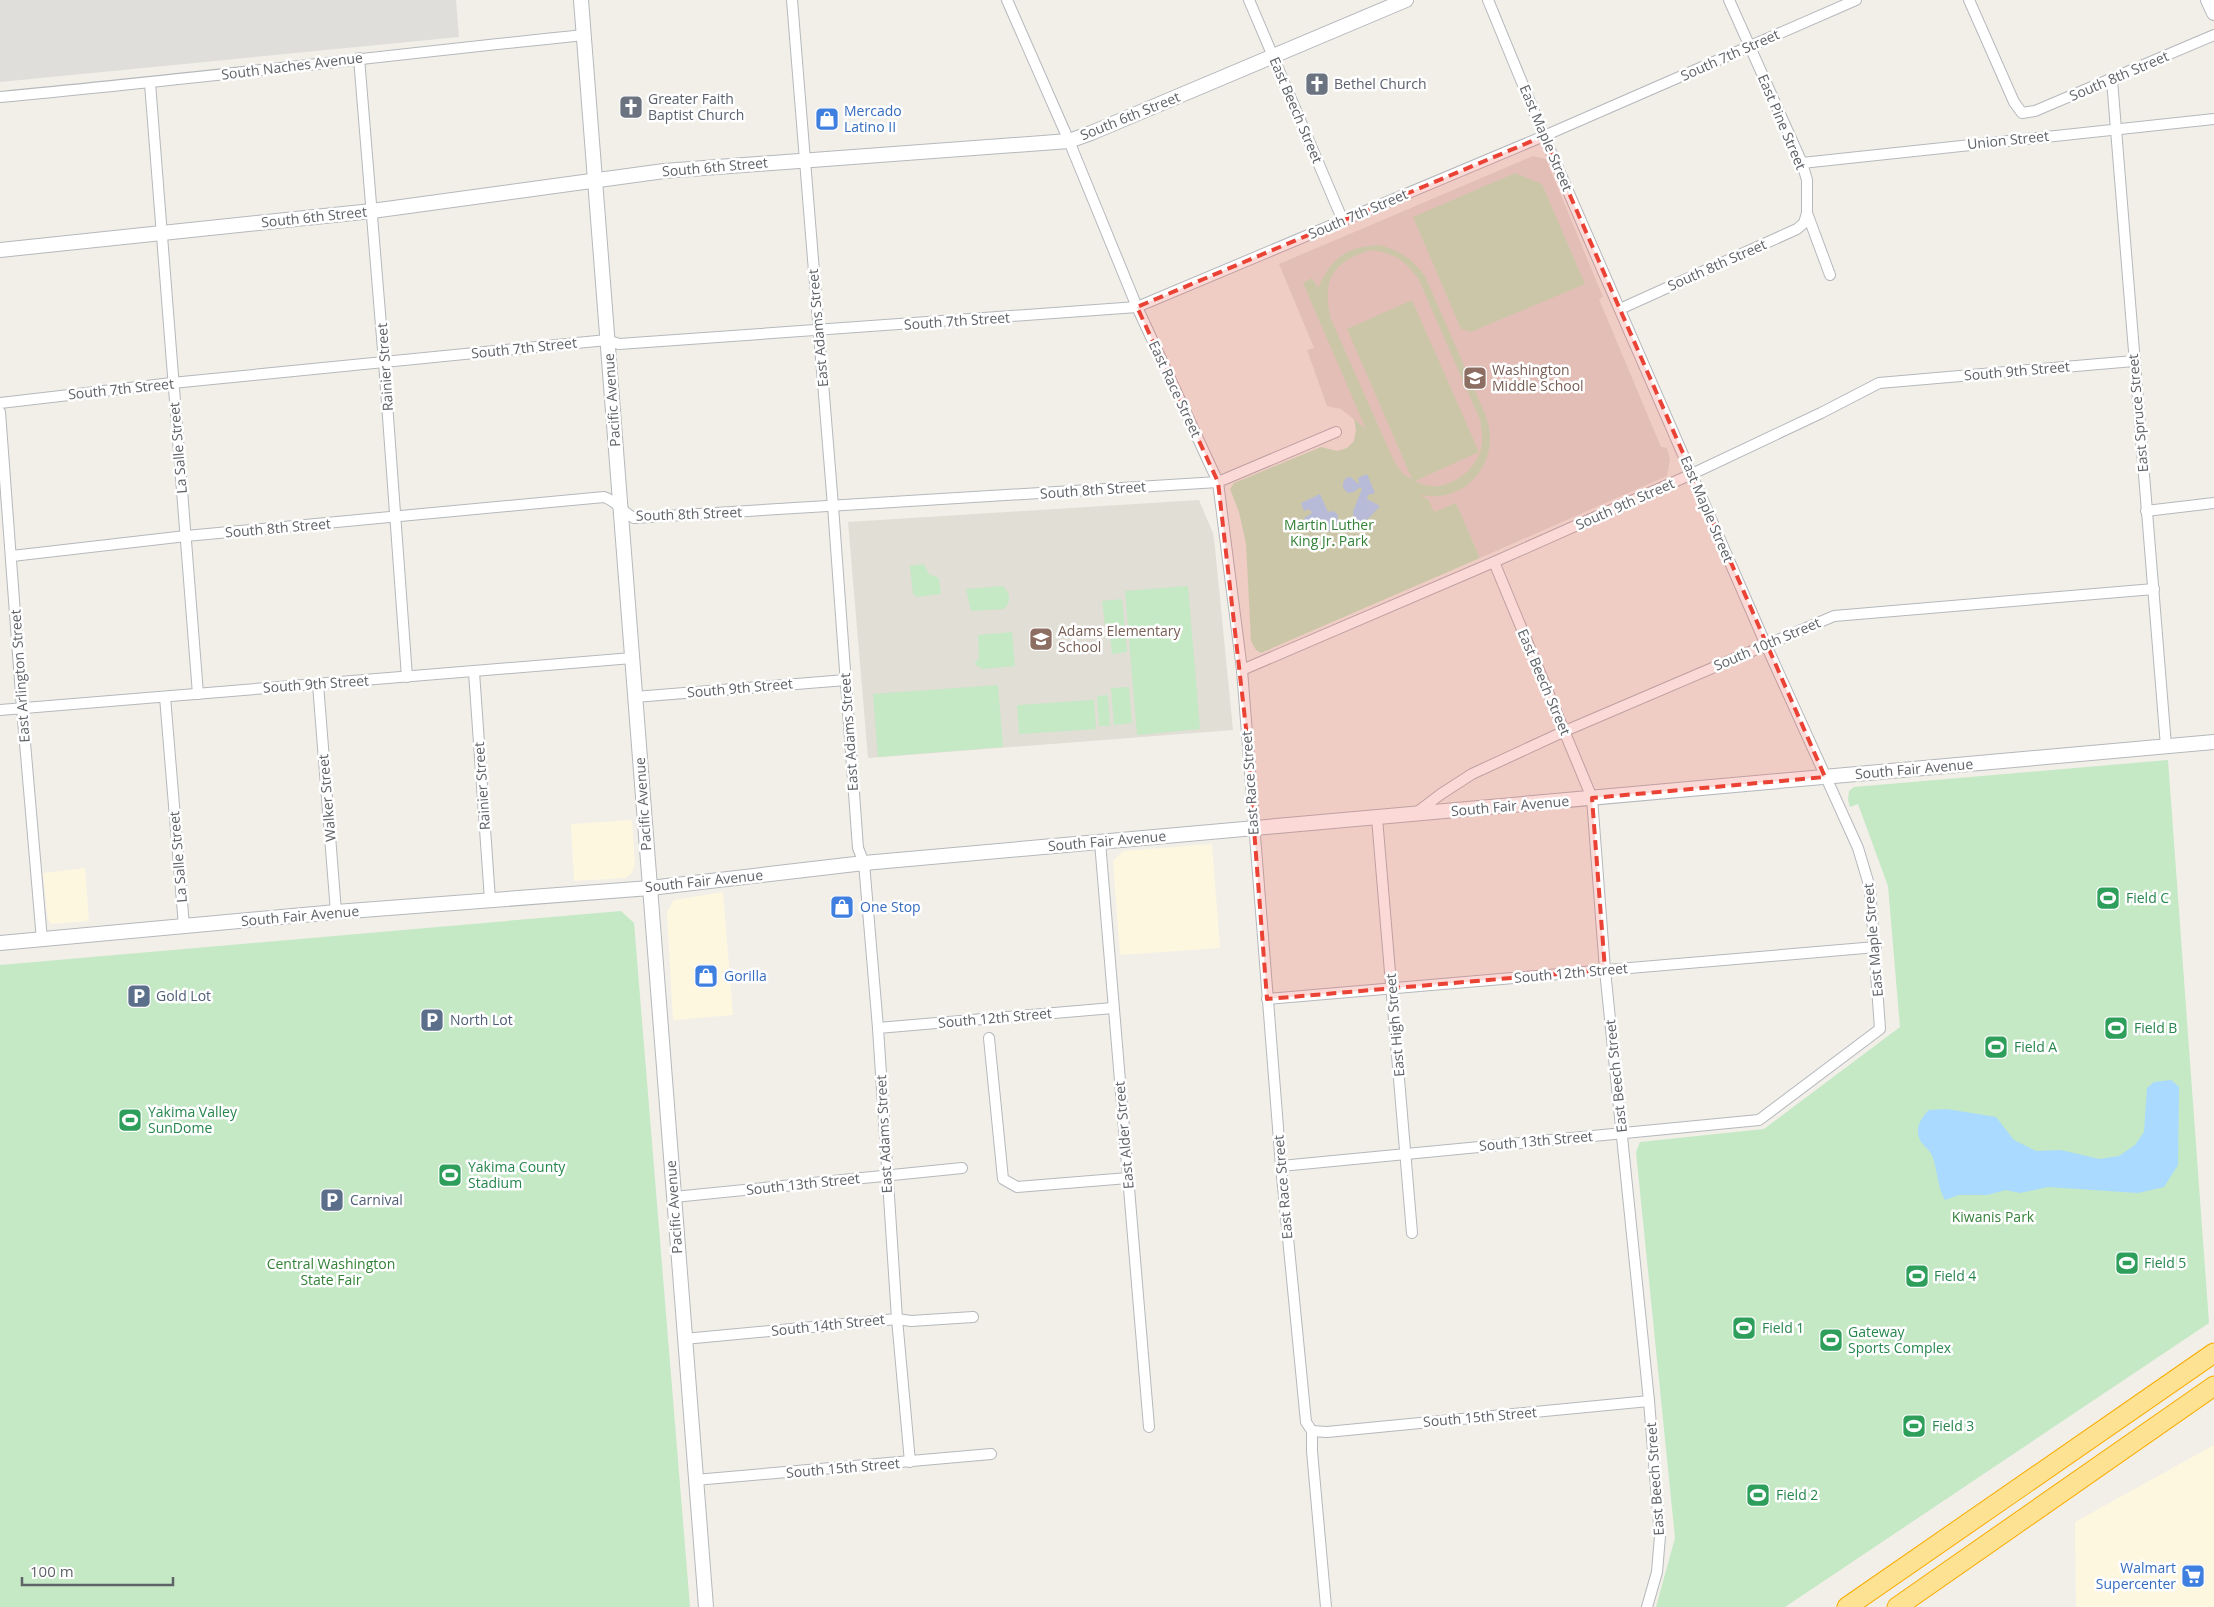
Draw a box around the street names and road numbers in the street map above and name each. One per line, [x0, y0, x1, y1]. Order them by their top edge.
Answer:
street label: South 7th Street [1677, 24, 1782, 85]
street label: South 8th Street [2066, 46, 2171, 105]
street label: South Naches Avenue [220, 47, 364, 84]
street label: East Beech Street [1266, 54, 1327, 166]
street label: East Pine Street [1754, 71, 1811, 172]
street label: East Maple Street [1515, 82, 1577, 194]
street label: South 6th Street [1077, 87, 1183, 144]
street label: Union Street [1966, 126, 2050, 153]
street label: South 6th Street [661, 152, 769, 181]
street label: South 7th Street [1305, 184, 1410, 243]
street label: South 6th Street [260, 202, 368, 232]
street label: South 8th Street [1664, 234, 1769, 295]
street label: East Adams Street [803, 268, 832, 388]
street label: South 7th Street [903, 307, 1011, 334]
street label: Rainier Street [372, 322, 397, 412]
street label: South 7th Street [470, 333, 578, 363]
street label: East Race Street [1145, 337, 1206, 440]
street label: Pacific Avenue [599, 352, 624, 447]
street label: East Spruce Street [2123, 353, 2152, 473]
street label: South 9th Street [1963, 356, 2071, 385]
street label: South 7th Street [67, 374, 175, 404]
street label: La Salle Street [164, 401, 191, 495]
street label: East Maple Street [1676, 453, 1738, 565]
street label: South 9th Street [1572, 473, 1677, 534]
street label: South 8th Street [1039, 476, 1147, 503]
street label: South 8th Street [636, 502, 742, 525]
street label: South 8th Street [224, 513, 332, 542]
street label: East Arlington Street [5, 609, 34, 743]
street label: South 10th Street [1711, 612, 1823, 675]
street label: East Beech Street [1514, 626, 1575, 738]
street label: South 9th Street [262, 670, 370, 697]
street label: East Adams Street [835, 672, 862, 792]
street label: South 9th Street [686, 673, 794, 702]
street label: East Race Street [1236, 730, 1263, 836]
street label: Rainier Street [469, 741, 494, 831]
street label: Walker Street [313, 753, 340, 843]
street label: South Fair Avenue [1854, 754, 1974, 783]
street label: Pacific Avenue [630, 756, 655, 851]
street label: South Fair Avenue [1450, 791, 1570, 820]
street label: La Salle Street [164, 810, 191, 904]
street label: South Fair Avenue [1047, 826, 1167, 855]
street label: South Fair Avenue [644, 865, 764, 896]
street label: East Maple Street [1858, 882, 1887, 998]
street label: South Fair Avenue [240, 901, 360, 930]
street label: South 12th Street [1513, 958, 1629, 987]
street label: East High Street [1381, 973, 1408, 1077]
street label: South 12th Street [937, 1003, 1053, 1032]
street label: East Beech Street [1600, 1019, 1631, 1134]
street label: East Adams Street [871, 1074, 896, 1194]
street label: East Alder Street [1109, 1080, 1138, 1190]
street label: South 13th Street [1478, 1126, 1594, 1155]
street label: East Race Street [1268, 1134, 1297, 1240]
street label: Pacific Avenue [661, 1159, 686, 1254]
street label: South 13th Street [745, 1168, 861, 1199]
street label: South 14th Street [770, 1309, 886, 1340]
street label: South 15th Street [1422, 1402, 1538, 1431]
street label: East Beech Street [1641, 1422, 1668, 1536]
street label: South 15th Street [785, 1453, 901, 1482]

